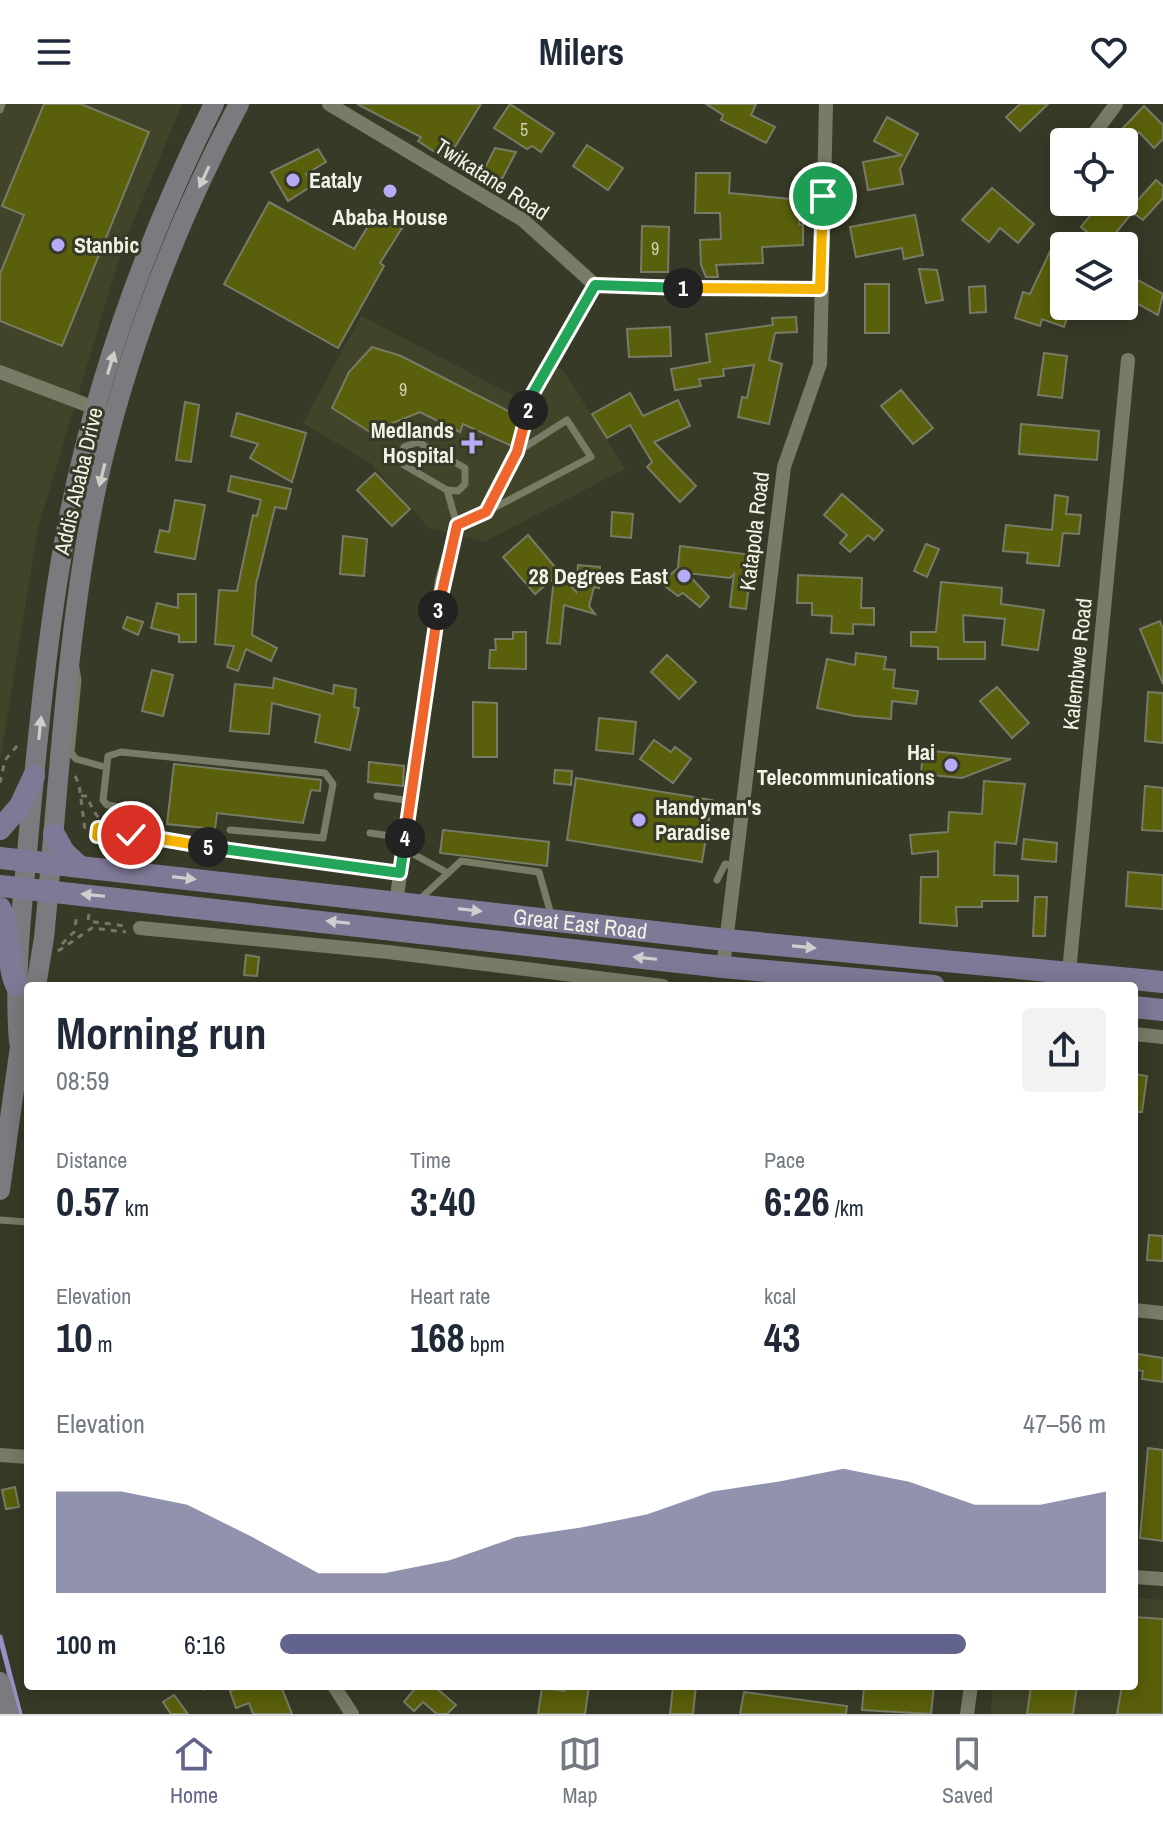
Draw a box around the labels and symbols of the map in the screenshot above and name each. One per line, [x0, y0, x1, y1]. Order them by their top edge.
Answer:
house number: 5 [520, 117, 528, 142]
street label: Twikatane Road [429, 131, 555, 227]
pin [789, 162, 857, 230]
one-way arrow [197, 165, 211, 189]
place label: Eataly [309, 165, 362, 195]
marker: Eataly [284, 171, 302, 189]
marker: Ababa House [381, 182, 399, 200]
place label: Ababa House [332, 202, 448, 232]
place label: Stanbic [74, 230, 139, 260]
marker: Stanbic [49, 236, 67, 254]
house number: 9 [651, 236, 659, 261]
pin: 1 [663, 268, 703, 308]
one-way arrow [105, 351, 118, 375]
house number: 9 [399, 377, 407, 402]
pin: 2 [508, 390, 548, 430]
street label: Addis Ababa Drive [46, 404, 110, 559]
place label: Medlands Hospital [371, 415, 454, 470]
marker: Medlands Hospital [461, 432, 483, 454]
one-way arrow [95, 463, 107, 488]
street label: Katapola Road [732, 470, 776, 592]
place label: 28 Degrees East [529, 561, 668, 591]
marker: 28 Degrees East [675, 567, 693, 585]
pin: 3 [418, 590, 458, 630]
street label: Kalembwe Road [1055, 597, 1099, 731]
one-way arrow [33, 715, 46, 740]
place label: Hai Telecommunications [757, 737, 935, 792]
marker: Hai Telecommunications [942, 756, 960, 774]
place label: Handyman's Paradise [655, 792, 762, 847]
pin [97, 801, 165, 869]
marker: Handyman's Paradise [630, 811, 648, 829]
pin: 4 [385, 818, 425, 858]
pin: 5 [188, 827, 228, 867]
one-way arrow [172, 872, 197, 885]
one-way arrow [80, 889, 105, 902]
street label: Great East Road [512, 901, 649, 946]
one-way arrow [458, 904, 483, 917]
one-way arrow [325, 915, 350, 928]
one-way arrow [792, 941, 817, 954]
one-way arrow [632, 951, 657, 964]

